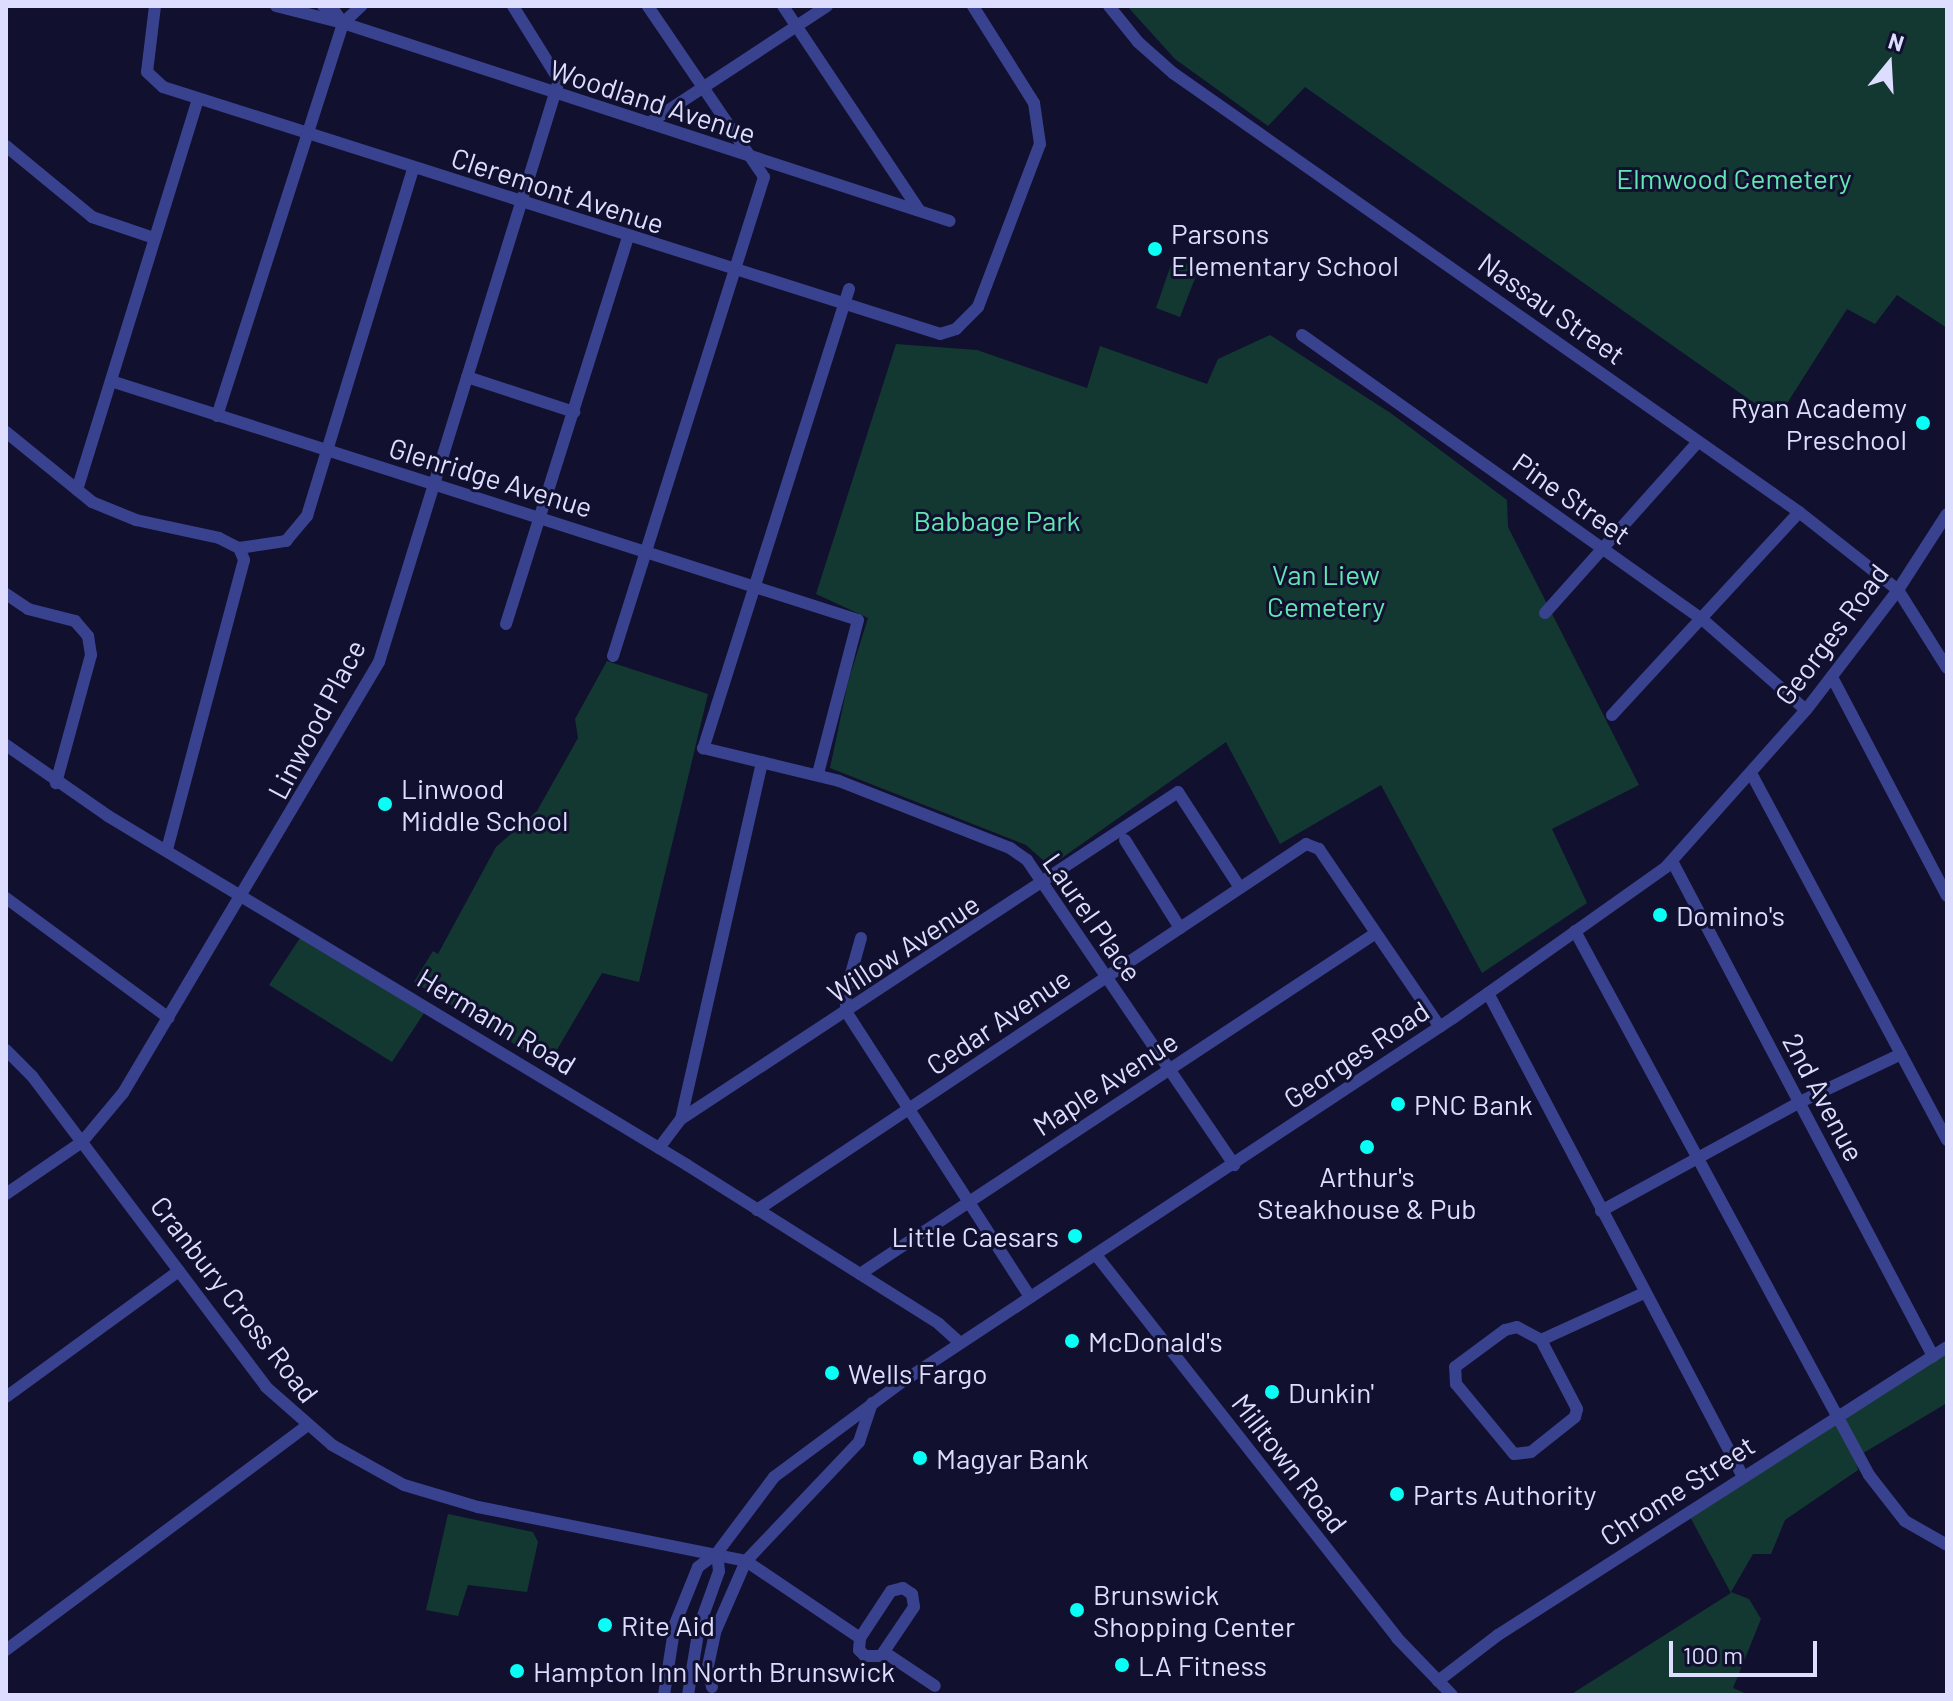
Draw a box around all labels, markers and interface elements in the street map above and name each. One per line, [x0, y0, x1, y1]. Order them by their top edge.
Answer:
north arrow [1849, 24, 1929, 104]
text: N [1885, 27, 1907, 56]
street label: Woodland Avenue [546, 52, 760, 150]
street label: Cleremont Avenue [448, 140, 668, 240]
park label: Elmwood Cemetery [1616, 161, 1852, 195]
place label: Parsons Elementary School [1171, 216, 1399, 282]
marker: Parsons Elementary School [1146, 240, 1164, 258]
street label: Nassau Street [1472, 245, 1632, 371]
place label: Ryan Academy Preschool [1731, 390, 1907, 456]
marker: Ryan Academy Preschool [1914, 414, 1932, 432]
street label: Glenridge Avenue [385, 430, 597, 524]
street label: Pine Street [1507, 445, 1637, 551]
park label: Babbage Park [913, 503, 1081, 537]
park label: Van Liew Cemetery [1267, 557, 1385, 623]
street label: Georges Road [1767, 557, 1895, 711]
street label: Linwood Place [260, 634, 372, 804]
place label: Linwood Middle School [401, 771, 568, 837]
marker: Linwood Middle School [376, 795, 394, 813]
street label: Laurel Place [1037, 846, 1149, 988]
street label: Willow Avenue [821, 887, 985, 1009]
place label: Domino's [1676, 898, 1785, 932]
marker: Domino's [1651, 906, 1669, 924]
street label: Hermann Road [412, 961, 582, 1081]
street label: Cedar Avenue [920, 961, 1076, 1081]
street label: Georges Road [1277, 993, 1435, 1115]
street label: Maple Avenue [1026, 1024, 1184, 1142]
street label: 2nd Avenue [1776, 1027, 1872, 1167]
place label: PNC Bank [1414, 1087, 1533, 1121]
marker: PNC Bank [1389, 1095, 1407, 1113]
marker: Arthur's Steakhouse & Pub [1358, 1138, 1376, 1156]
place label: Arthur's Steakhouse & Pub [1257, 1159, 1477, 1225]
street label: Cranbury Cross Road [144, 1189, 326, 1409]
place label: Little Caesars [891, 1219, 1059, 1253]
marker: Little Caesars [1066, 1227, 1084, 1245]
place label: McDonald's [1088, 1324, 1223, 1358]
marker: McDonald's [1063, 1332, 1081, 1350]
place label: Wells Fargo [848, 1356, 987, 1390]
marker: Wells Fargo [823, 1364, 841, 1382]
place label: Dunkin' [1288, 1375, 1374, 1409]
marker: Dunkin' [1263, 1383, 1281, 1401]
street label: Milltown Road [1225, 1387, 1355, 1539]
street label: Chrome Street [1593, 1428, 1761, 1552]
place label: Magyar Bank [936, 1441, 1089, 1475]
marker: Magyar Bank [911, 1449, 929, 1467]
place label: Parts Authority [1413, 1477, 1596, 1511]
marker: Parts Authority [1388, 1485, 1406, 1503]
place label: Brunswick Shopping Center [1093, 1577, 1295, 1643]
marker: Brunswick Shopping Center [1068, 1601, 1086, 1619]
place label: Rite Aid [621, 1608, 715, 1642]
marker: Rite Aid [596, 1616, 614, 1634]
scale bar [1673, 1625, 1821, 1675]
text: 100 m [1683, 1640, 1743, 1669]
place label: LA Fitness [1138, 1648, 1267, 1682]
place label: Hampton Inn North Brunswick [533, 1654, 895, 1688]
marker: LA Fitness [1113, 1656, 1131, 1674]
marker: Hampton Inn North Brunswick [508, 1662, 526, 1680]

